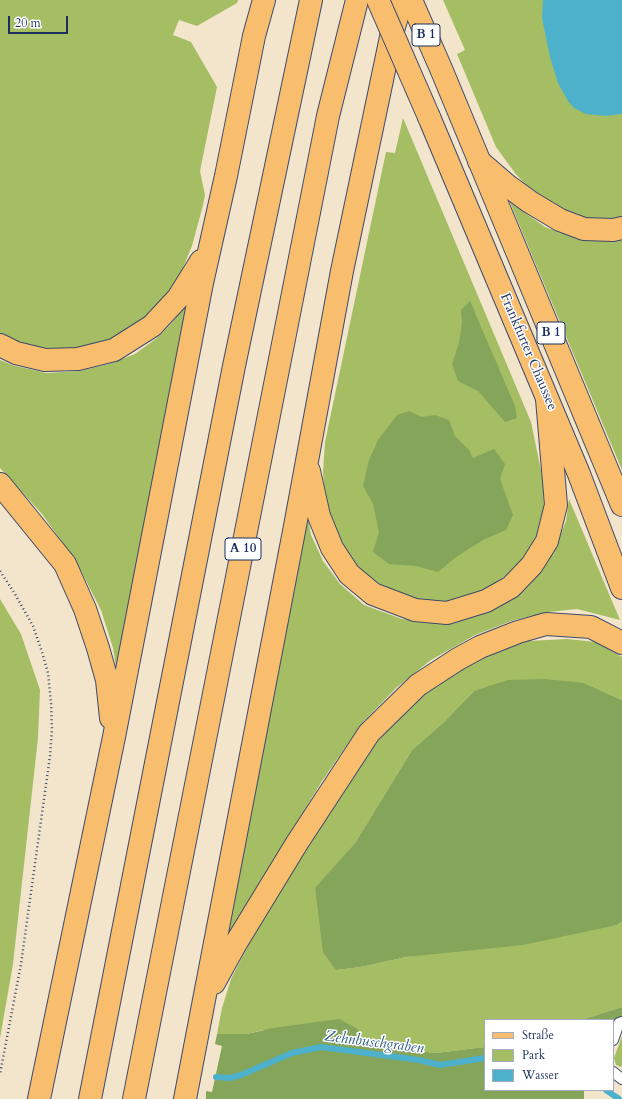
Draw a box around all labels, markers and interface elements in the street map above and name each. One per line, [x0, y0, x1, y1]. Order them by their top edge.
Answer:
scale bar [10, 8, 70, 34]
text: 20 m [15, 15, 41, 31]
road number: B 1 [412, 24, 440, 46]
street label: Frankfurter Chaussee [496, 291, 560, 413]
road number: B 1 [537, 322, 565, 344]
road number: A 10 [225, 538, 261, 560]
legend [484, 1019, 614, 1091]
text: Straße [522, 1027, 554, 1043]
water label: Zehnbuschgraben [323, 1028, 425, 1058]
text: Park [522, 1047, 545, 1063]
text: Wasser [522, 1067, 558, 1083]

